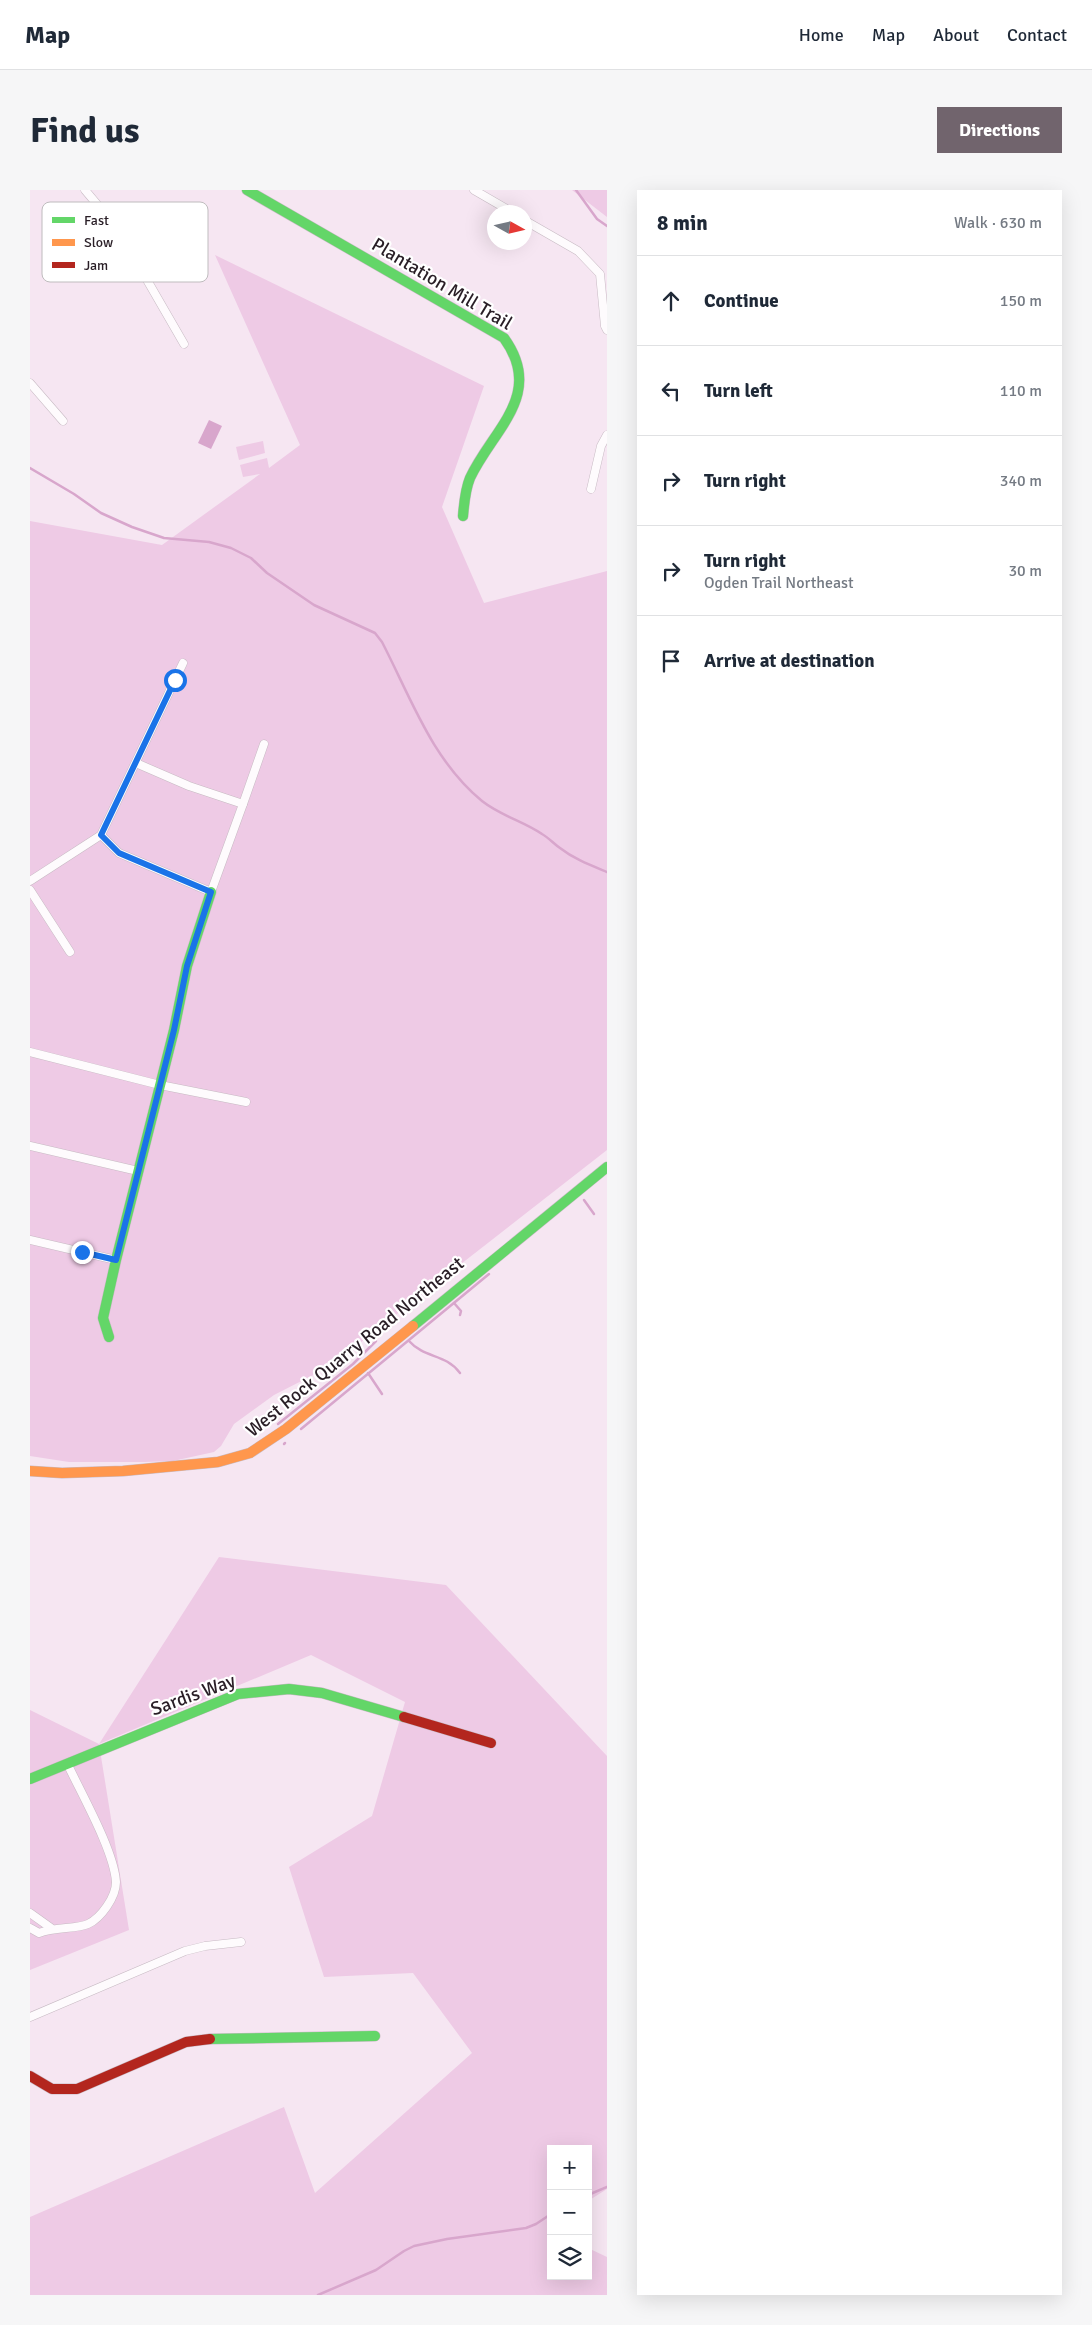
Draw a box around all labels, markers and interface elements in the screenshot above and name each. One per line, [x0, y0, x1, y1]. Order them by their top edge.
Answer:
text: Map [25, 20, 70, 50]
text: Home [799, 24, 844, 46]
text: Map [872, 24, 905, 46]
text: About [933, 24, 979, 46]
text: Contact [1007, 24, 1067, 46]
button: Directions [937, 107, 1062, 153]
text: Find us [30, 109, 140, 152]
legend [42, 202, 208, 282]
north arrow [487, 205, 532, 250]
text: 8 min [657, 210, 708, 236]
text: Fast [84, 212, 109, 229]
text: Walk · 630 m [954, 213, 1042, 233]
street label: Plantation Mill Trail [367, 232, 517, 336]
text: Slow [84, 234, 113, 251]
text: Jam [84, 257, 108, 274]
icon: ahead [657, 287, 685, 315]
text: Continue [704, 289, 779, 313]
text: 150 m [1000, 291, 1042, 311]
icon: left [657, 377, 685, 405]
text: Turn left [704, 379, 773, 403]
text: 110 m [1000, 381, 1042, 401]
icon: right [657, 467, 685, 495]
text: Turn right [704, 469, 786, 493]
text: 340 m [1000, 471, 1042, 491]
text: Turn right [704, 549, 786, 573]
icon: right [657, 557, 685, 585]
text: 30 m [1008, 561, 1042, 581]
text: Ogden Trail Northeast [704, 573, 854, 593]
icon: arrive [657, 647, 685, 675]
text: Arrive at destination [704, 649, 875, 673]
route start [164, 669, 187, 692]
route end [71, 1241, 94, 1264]
street label: West Rock Quarry Road Northeast [241, 1251, 469, 1442]
street label: Sardis Way [147, 1669, 239, 1721]
map controls [547, 2145, 592, 2280]
button: + [547, 2145, 592, 2190]
button: − [547, 2190, 592, 2235]
button: layers [547, 2235, 592, 2280]

